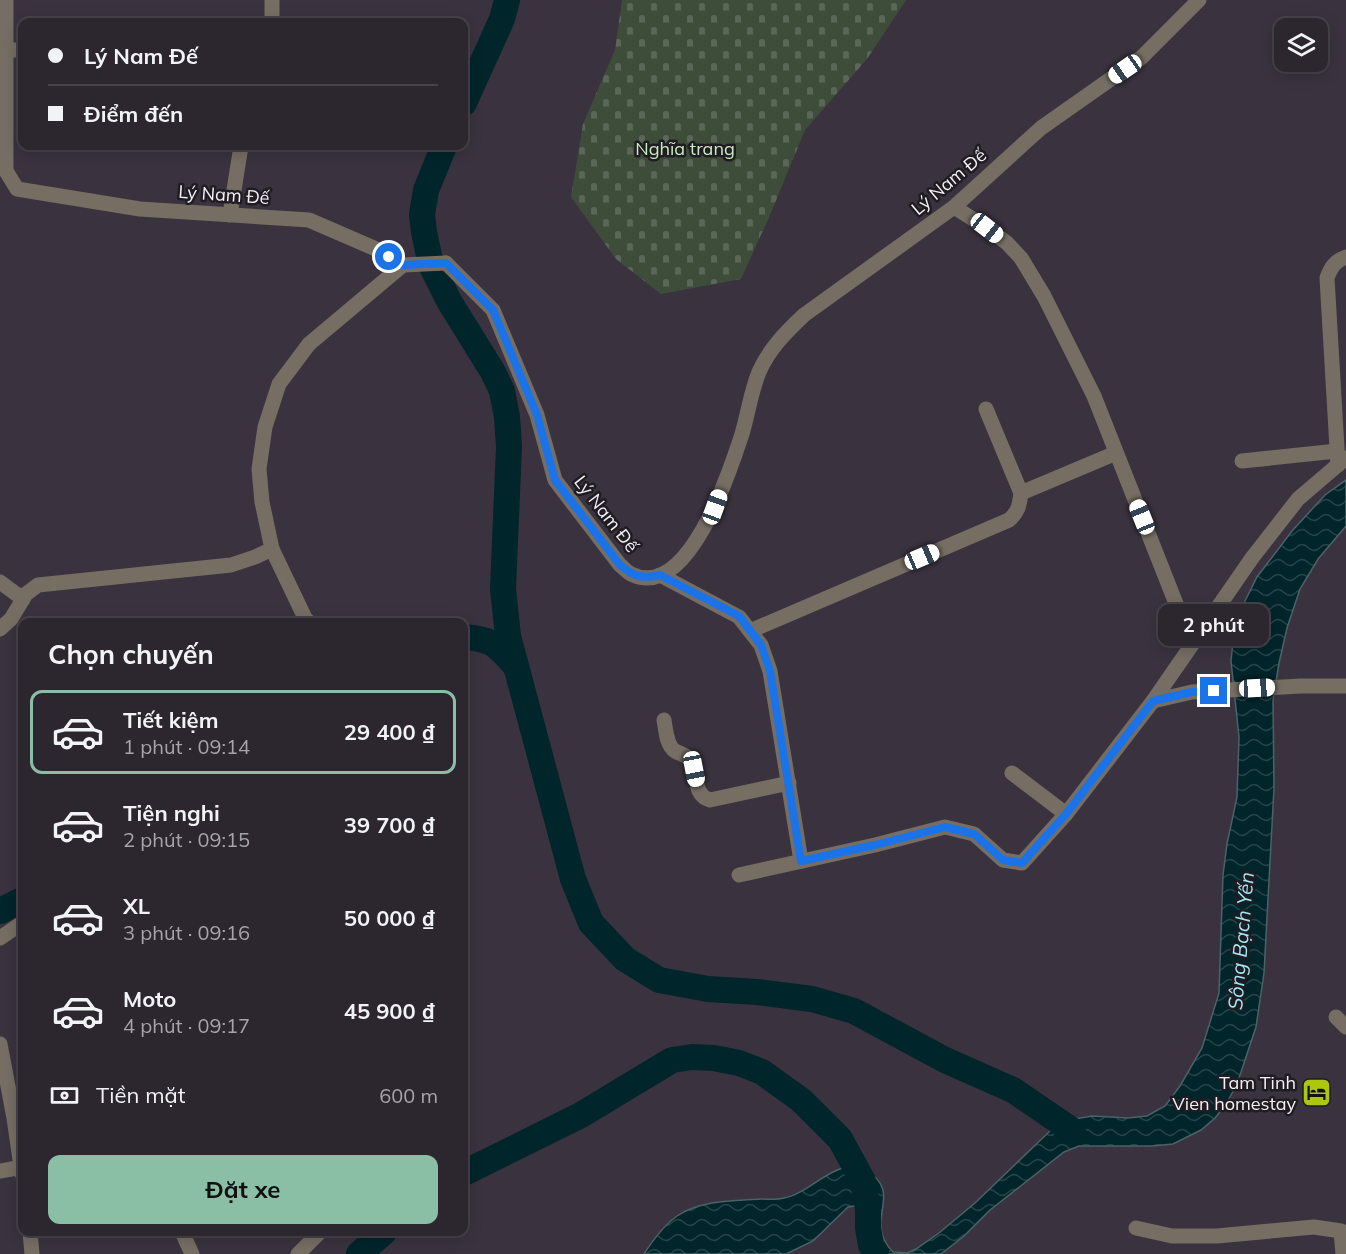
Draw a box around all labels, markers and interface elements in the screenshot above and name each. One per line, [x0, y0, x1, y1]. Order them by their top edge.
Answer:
map controls [1274, 18, 1328, 72]
button: layers [1274, 18, 1328, 72]
text: Lý Nam Đế [84, 42, 198, 70]
car [1105, 51, 1145, 87]
text: Điểm đến [84, 100, 183, 128]
park label: Nghĩa trang [635, 137, 735, 160]
street label: Lý Nam Đế [906, 143, 991, 220]
street label: Lý Nam Đế [178, 180, 271, 209]
car [967, 210, 1007, 246]
route start [375, 243, 402, 270]
street label: Lý Nam Đế [569, 471, 644, 557]
car [700, 487, 730, 527]
car [1127, 497, 1157, 537]
car [902, 542, 942, 572]
callout: 2 phút [1158, 604, 1270, 646]
text: 2 phút [1183, 612, 1244, 637]
text: Chọn chuyến [48, 637, 214, 671]
route end [1200, 677, 1227, 704]
car [1239, 678, 1275, 698]
icon: car [51, 705, 105, 759]
text: Tiết kiệm [123, 706, 218, 734]
text: 29 400 ₫ [344, 718, 435, 746]
text: 1 phút · 09:14 [123, 734, 250, 759]
car [682, 750, 706, 788]
icon: car [51, 798, 105, 852]
text: Tiện nghi [123, 799, 220, 827]
text: 39 700 ₫ [344, 811, 435, 839]
text: 2 phút · 09:15 [123, 827, 250, 852]
water label: Sông Bạch Yến [1222, 871, 1259, 1011]
icon: car [51, 891, 105, 945]
text: XL [123, 892, 150, 920]
text: 50 000 ₫ [344, 904, 435, 932]
text: 3 phút · 09:16 [123, 920, 250, 945]
icon: car [51, 984, 105, 1038]
text: Moto [123, 985, 176, 1013]
text: 45 900 ₫ [344, 997, 435, 1025]
text: 4 phút · 09:17 [123, 1013, 250, 1038]
place label: Tam Tinh Vien homestay [1172, 1071, 1296, 1115]
hotel icon: Tam Tinh Vien homestay [1301, 1077, 1333, 1109]
icon: cash [48, 1079, 81, 1112]
text: Tiền mặt [96, 1081, 185, 1109]
text: 600 m [379, 1083, 438, 1108]
button: Đặt xe [48, 1155, 438, 1224]

